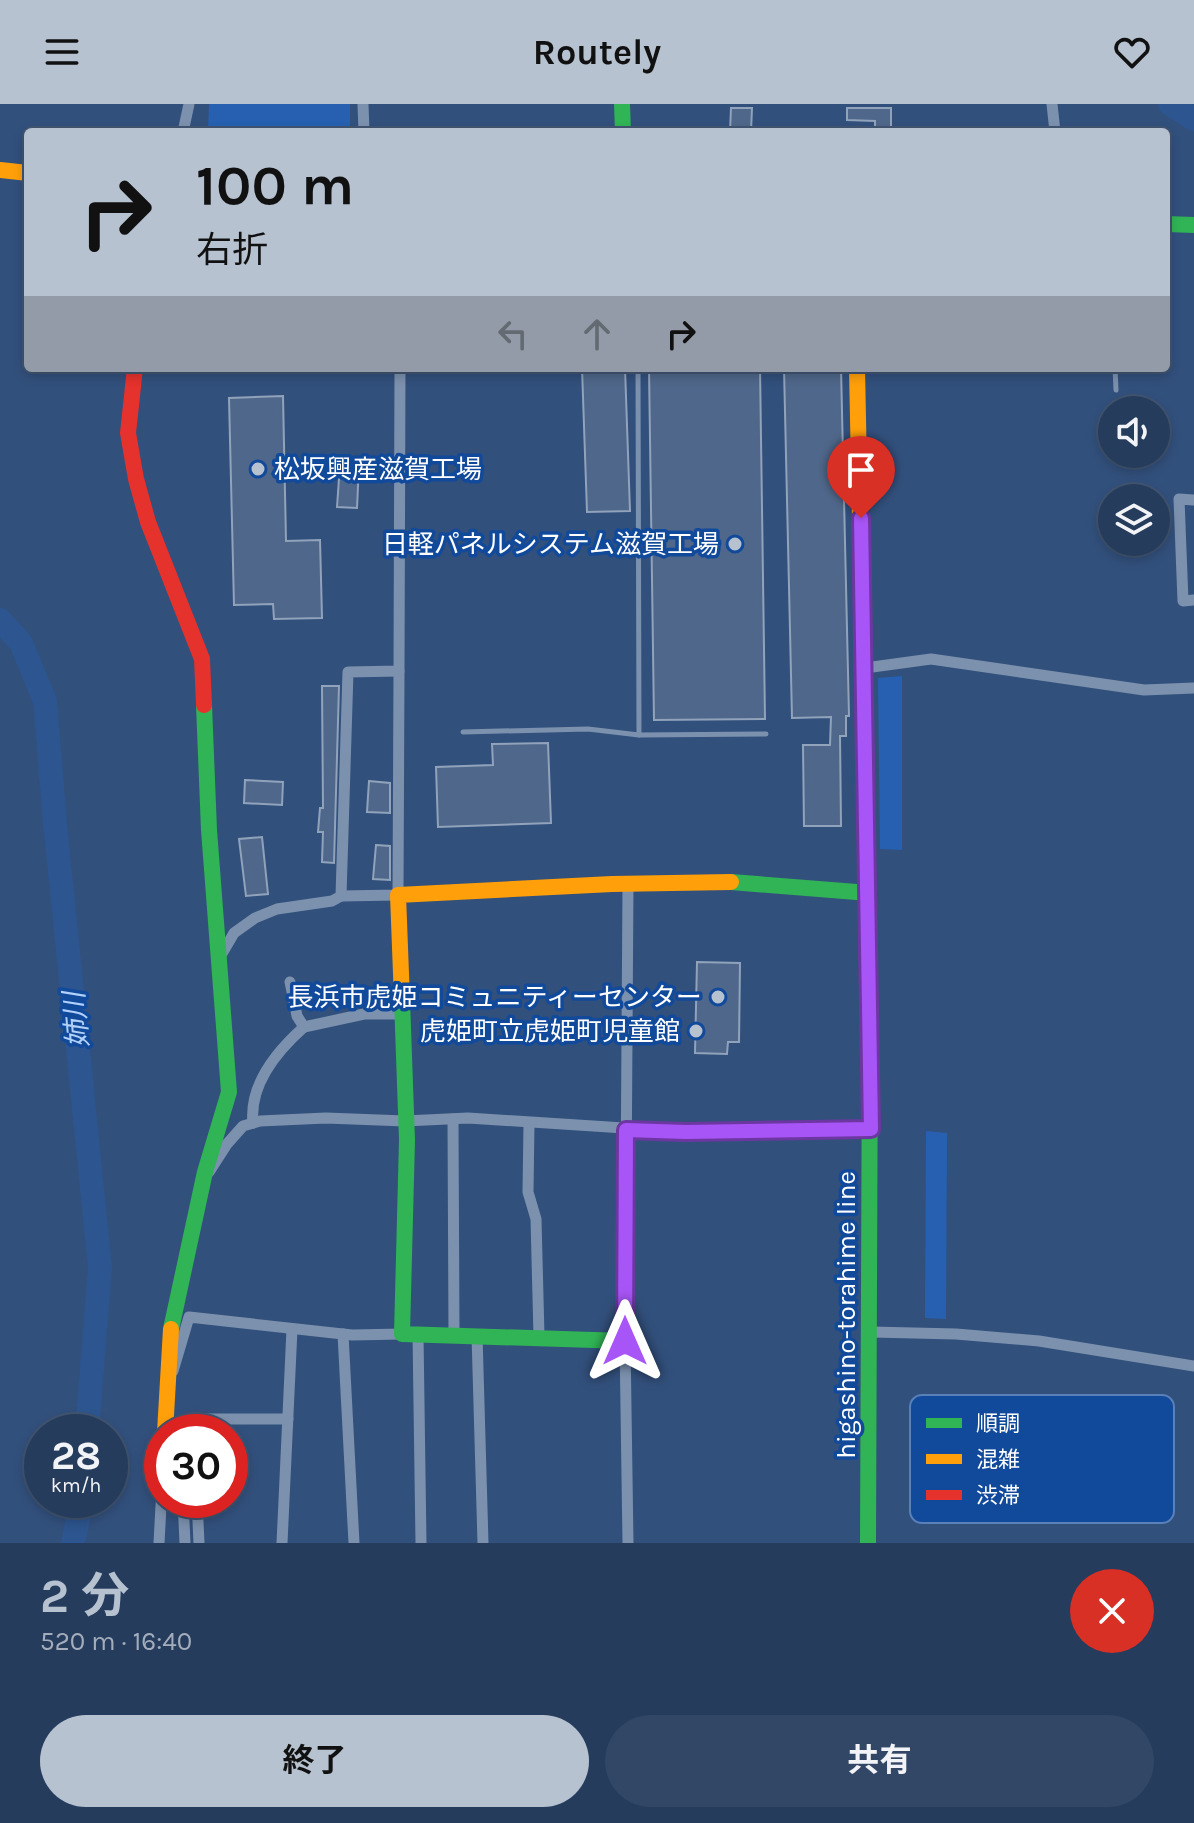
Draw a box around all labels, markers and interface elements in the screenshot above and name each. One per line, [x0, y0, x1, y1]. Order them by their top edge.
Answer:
icon: menu [40, 30, 84, 74]
icon: heart [1110, 30, 1154, 74]
text: Routely [533, 31, 661, 73]
text: 100 m [196, 153, 354, 218]
icon: right [64, 160, 168, 264]
text: 右折 [196, 229, 268, 271]
icon: left [491, 312, 535, 356]
icon: ahead [575, 312, 619, 356]
icon: right [659, 312, 703, 356]
map controls [1098, 396, 1170, 556]
button: sound [1098, 396, 1170, 468]
pin [827, 436, 895, 518]
icon: arrive [839, 448, 883, 492]
place label: 松坂興産滋賀工場 [274, 454, 482, 485]
marker: 松坂興産滋賀工場 [249, 460, 267, 478]
button: layers [1098, 484, 1170, 556]
place label: 日軽パネルシステム滋賀工場 [382, 529, 719, 560]
marker: 日軽パネルシステム滋賀工場 [726, 535, 744, 553]
place label: 長浜市虎姫コミュニティーセンター [288, 982, 702, 1013]
water label: 姉川 [57, 988, 95, 1049]
marker: 長浜市虎姫コミュニティーセンター [709, 988, 727, 1006]
place label: 虎姫町立虎姫町児童館 [420, 1016, 680, 1047]
marker: 虎姫町立虎姫町児童館 [687, 1022, 705, 1040]
street label: higashino-torahime line [831, 1171, 862, 1459]
position arrow [583, 1299, 667, 1383]
legend [910, 1395, 1174, 1523]
text: 順調 [976, 1411, 1020, 1437]
speed limit sign: 30 [144, 1414, 248, 1518]
text: 28 [51, 1432, 101, 1479]
text: 混雑 [976, 1447, 1020, 1473]
text: km/h [51, 1474, 101, 1497]
text: 渋滞 [976, 1483, 1020, 1509]
text: 2 分 [40, 1568, 129, 1624]
button: close [1070, 1569, 1154, 1653]
text: 520 m · 16:40 [40, 1626, 192, 1657]
button: 終了 [40, 1715, 589, 1807]
button: 共有 [605, 1715, 1154, 1807]

